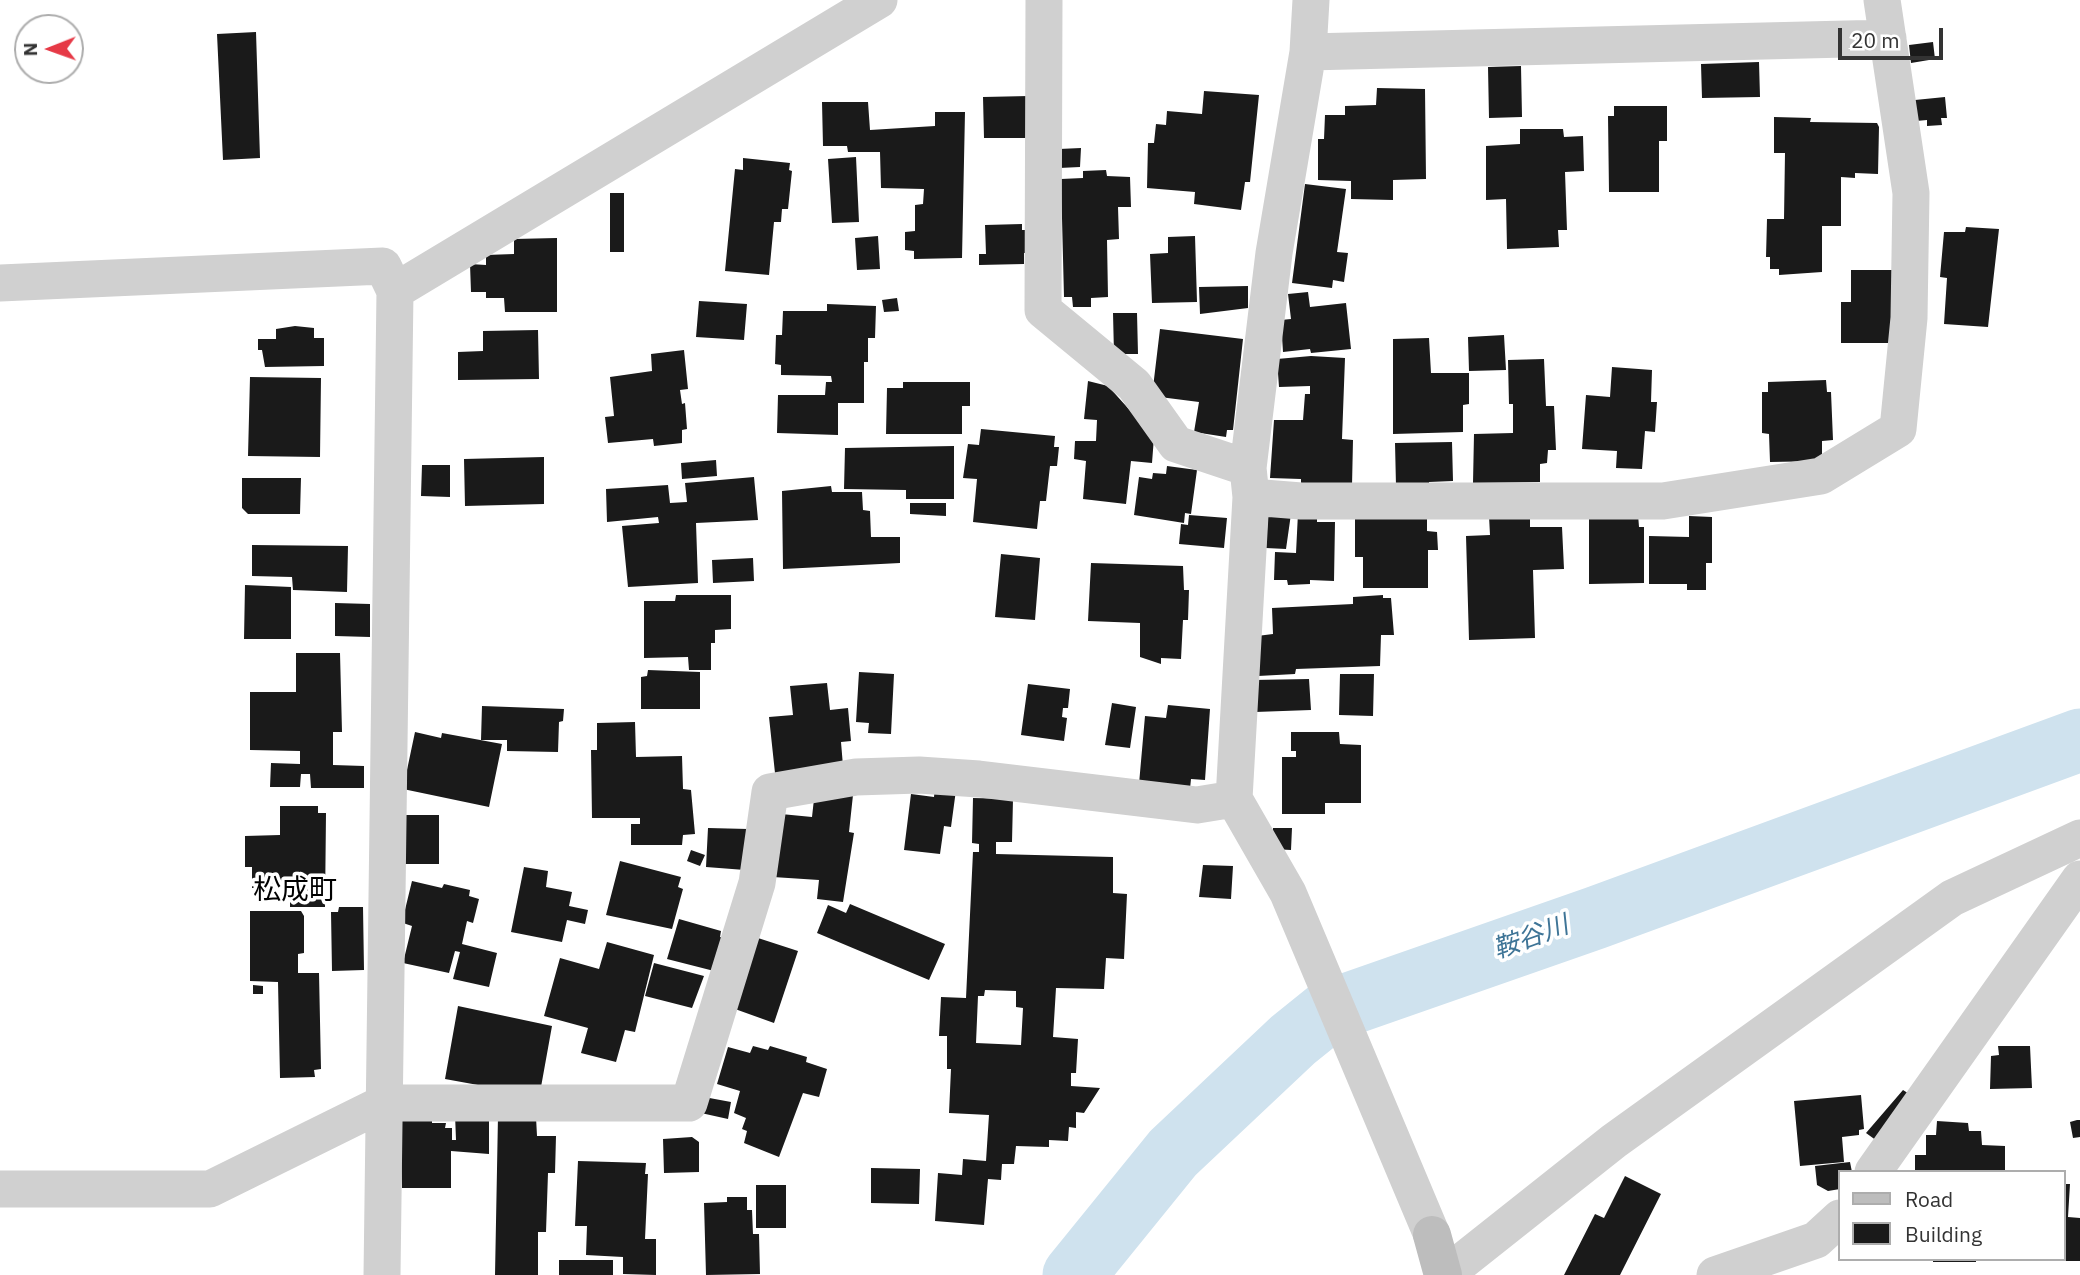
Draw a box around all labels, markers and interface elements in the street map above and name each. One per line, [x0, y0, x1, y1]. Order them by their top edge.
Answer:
north arrow [14, 14, 84, 84]
scale bar [1842, 14, 1947, 58]
text: 20 m [1851, 26, 1900, 54]
text: N [18, 42, 42, 56]
district label: 松成町 [253, 874, 337, 908]
water label: 鞍谷川 [1489, 910, 1573, 966]
legend [1839, 1170, 2066, 1261]
text: Road [1905, 1185, 1953, 1213]
text: Building [1905, 1220, 1982, 1248]

